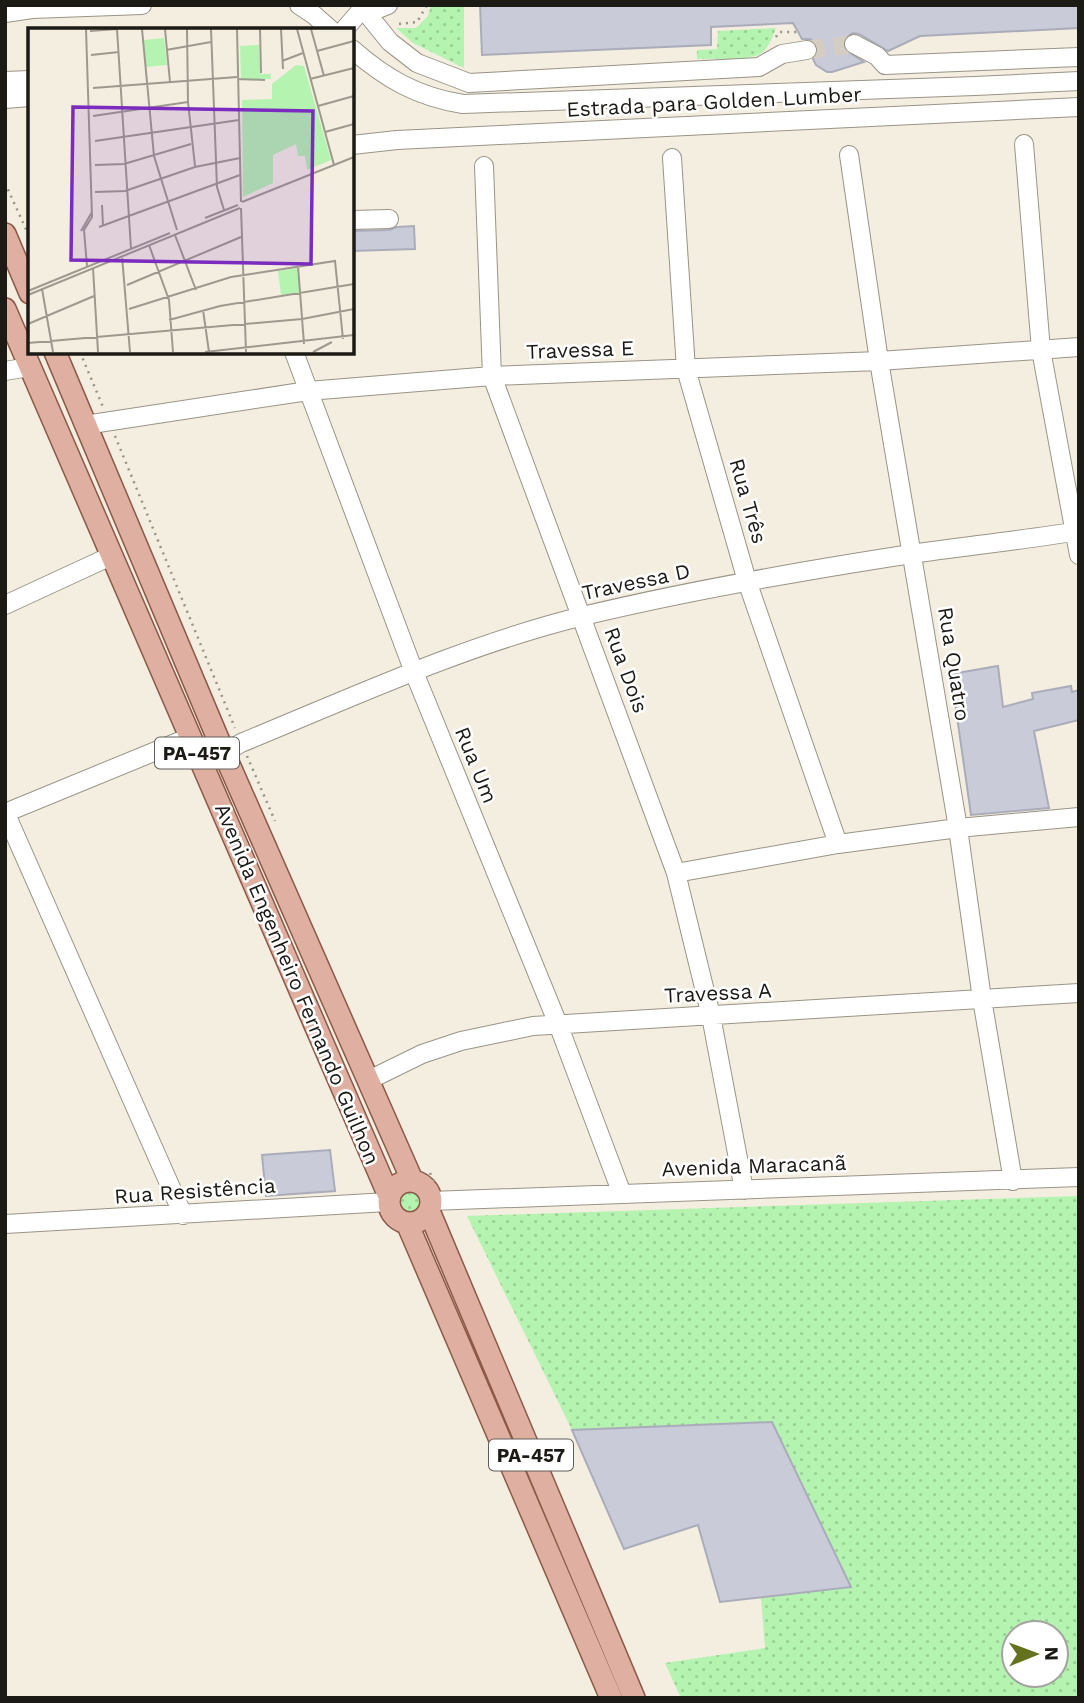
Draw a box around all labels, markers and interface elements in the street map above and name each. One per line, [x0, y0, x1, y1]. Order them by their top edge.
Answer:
inset map [28, 28, 354, 354]
street label: Estrada para Golden Lumber [566, 81, 863, 122]
street label: Travessa E [525, 335, 634, 364]
street label: Rua Três [724, 455, 773, 546]
street label: Travessa D [580, 558, 692, 605]
street label: Rua Quatro [933, 605, 976, 723]
street label: Rua Dois [599, 623, 654, 716]
street label: Rua Um [450, 723, 503, 807]
road number: PA-457 [155, 738, 239, 768]
street label: Avenida Engenheiro Fernando Guilhon [210, 800, 385, 1168]
street label: Travessa A [663, 977, 773, 1008]
street label: Avenida Maracanã [661, 1150, 847, 1181]
street label: Rua Resistência [113, 1172, 277, 1209]
road number: PA-457 [489, 1440, 573, 1470]
north arrow [1000, 1619, 1070, 1689]
text: N [1040, 1646, 1063, 1661]

